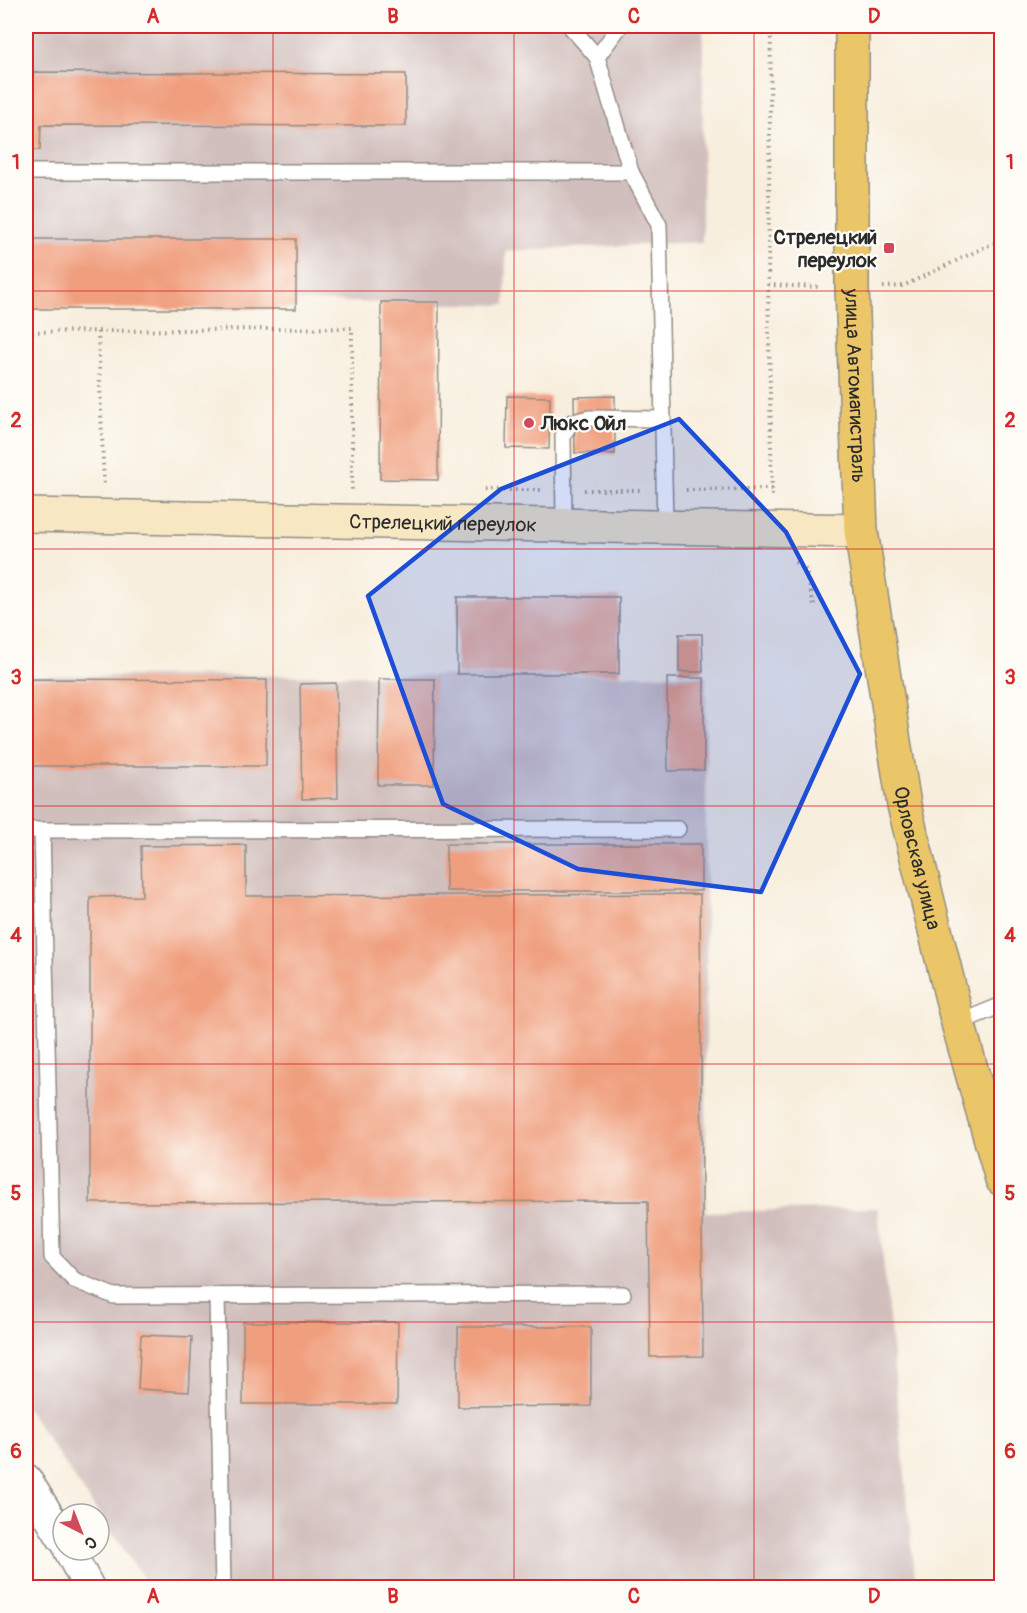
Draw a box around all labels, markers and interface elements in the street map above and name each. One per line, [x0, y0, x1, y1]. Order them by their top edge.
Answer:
text: A [147, 4, 160, 29]
text: B [387, 4, 399, 29]
text: C [628, 4, 640, 29]
text: D [868, 4, 881, 29]
text: 1 [12, 150, 20, 175]
text: 1 [1006, 150, 1014, 175]
place label: Стрелецкий переулок [774, 225, 877, 273]
marker: Стрелецкий переулок [882, 241, 896, 255]
street label: улица Автомагистраль [839, 287, 871, 484]
text: 2 [10, 408, 22, 433]
text: 2 [1004, 408, 1016, 433]
place label: Люкс Ойл [540, 411, 626, 436]
marker: Люкс Ойл [522, 416, 536, 430]
street label: Стрелецкий переулок [349, 509, 537, 538]
text: 3 [10, 665, 22, 690]
text: 3 [1004, 665, 1016, 690]
street label: Орловская улица [888, 785, 946, 932]
text: 4 [10, 923, 22, 948]
text: 4 [1004, 923, 1016, 948]
text: 5 [11, 1181, 22, 1206]
text: 5 [1005, 1181, 1016, 1206]
text: 6 [10, 1439, 22, 1464]
text: 6 [1004, 1439, 1016, 1464]
north arrow [51, 1502, 111, 1562]
text: С [80, 1532, 101, 1553]
text: A [147, 1584, 160, 1609]
text: B [387, 1584, 399, 1609]
text: C [628, 1584, 640, 1609]
text: D [868, 1584, 881, 1609]

